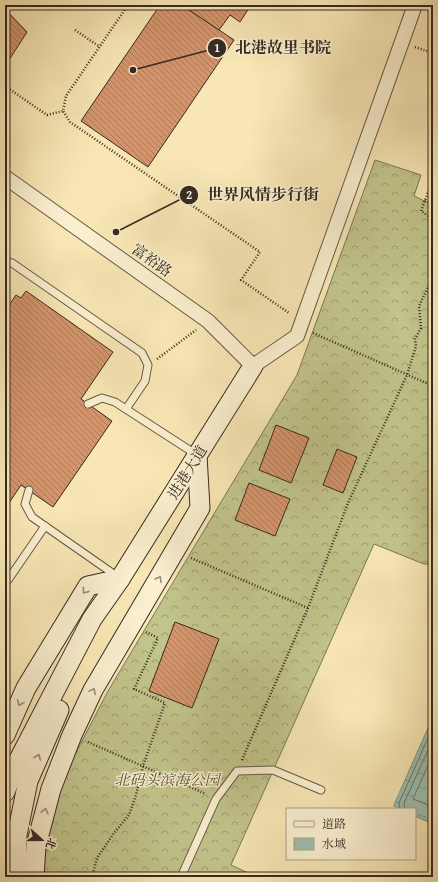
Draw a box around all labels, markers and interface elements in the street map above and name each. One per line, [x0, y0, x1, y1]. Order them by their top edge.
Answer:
callout: 北港故里书院 [207, 34, 339, 62]
text: 北港故里书院 [235, 35, 331, 59]
text: 1 [214, 39, 220, 56]
callout: 世界风情步行街 [179, 181, 327, 209]
text: 世界风情步行街 [207, 182, 319, 206]
text: 2 [186, 186, 192, 203]
street label: 富裕路 [128, 238, 176, 282]
street label: 进港大道 [162, 441, 212, 503]
one-way arrow [154, 576, 161, 583]
one-way arrow [83, 587, 90, 594]
one-way arrow [89, 688, 96, 695]
one-way arrow [16, 700, 24, 707]
one-way arrow [34, 754, 42, 761]
park label: 北码头滨海公园 [114, 769, 221, 790]
one-way arrow [40, 808, 49, 815]
legend [286, 808, 416, 860]
text: 道路 [322, 815, 346, 832]
north arrow [22, 820, 62, 860]
text: 水域 [322, 835, 346, 852]
text: 北 [42, 836, 61, 852]

